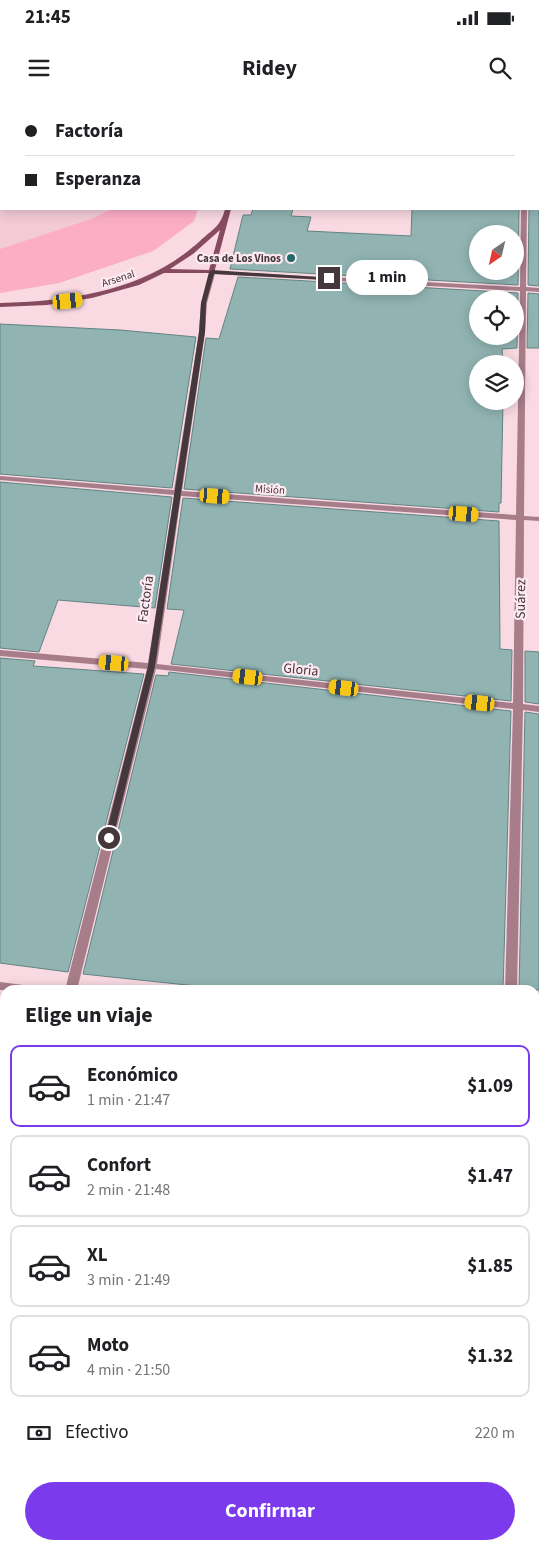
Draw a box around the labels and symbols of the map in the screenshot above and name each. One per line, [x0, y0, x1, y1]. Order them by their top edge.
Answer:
north arrow [469, 225, 524, 280]
place label: Casa de Los Vinos [197, 251, 281, 266]
marker: Casa de Los Vinos [285, 252, 297, 264]
callout: 1 min [346, 260, 429, 296]
street label: Arsenal [100, 266, 137, 291]
route end [318, 267, 340, 289]
car [52, 292, 83, 310]
street label: Misión [254, 481, 285, 498]
car [199, 487, 230, 505]
car [448, 505, 479, 523]
street label: Factoría [133, 574, 159, 624]
street label: Suárez [511, 579, 531, 619]
car [98, 654, 129, 672]
street label: Gloria [282, 658, 319, 682]
car [232, 668, 263, 686]
car [328, 679, 359, 697]
car [464, 694, 495, 712]
route start [98, 827, 120, 849]

